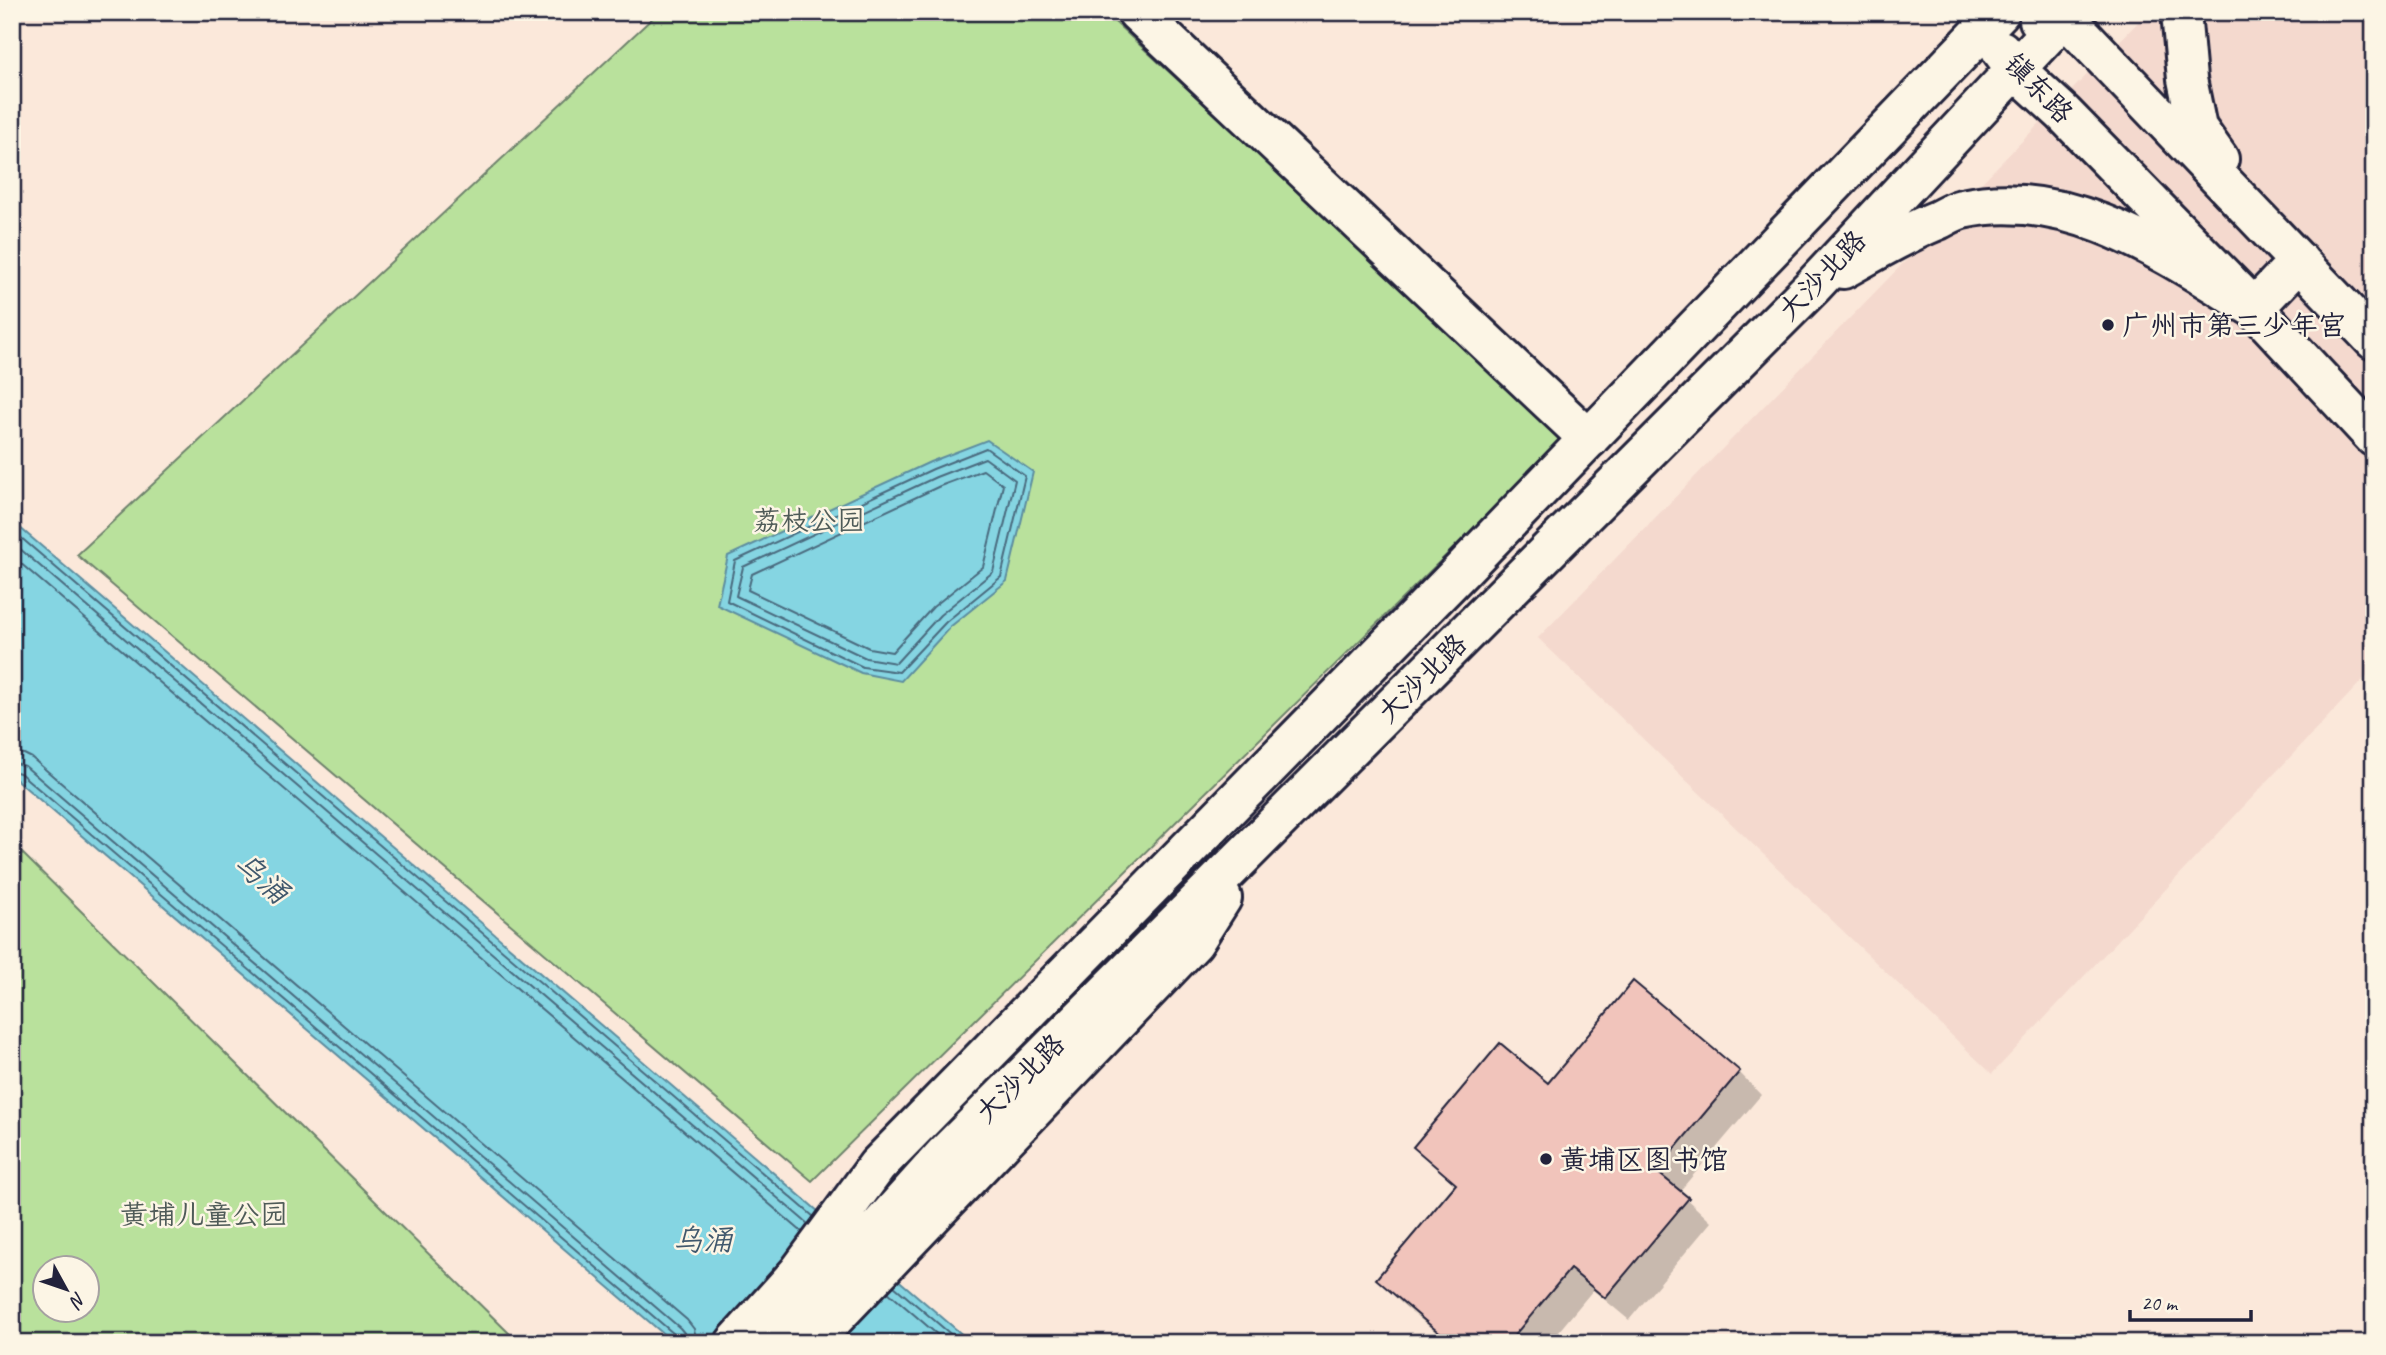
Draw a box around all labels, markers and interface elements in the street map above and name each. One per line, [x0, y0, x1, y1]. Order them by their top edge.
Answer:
street label: 镇东路 [1997, 46, 2081, 130]
street label: 大沙北路 [1771, 223, 1873, 327]
place label: 广州市第三少年宫 [2122, 308, 2346, 343]
marker: 广州市第三少年宫 [2100, 317, 2116, 333]
park label: 荔枝公园 [753, 503, 865, 538]
street label: 大沙北路 [1370, 626, 1474, 730]
water label: 乌涌 [227, 844, 298, 913]
street label: 大沙北路 [968, 1026, 1072, 1130]
place label: 黄埔区图书馆 [1560, 1142, 1728, 1177]
marker: 黄埔区图书馆 [1538, 1151, 1554, 1167]
park label: 黄埔儿童公园 [120, 1197, 288, 1232]
water label: 乌涌 [673, 1221, 734, 1259]
north arrow [32, 1254, 102, 1324]
scale bar [2130, 1278, 2251, 1322]
text: N [63, 1287, 91, 1314]
text: 20 m [2141, 1290, 2179, 1316]

